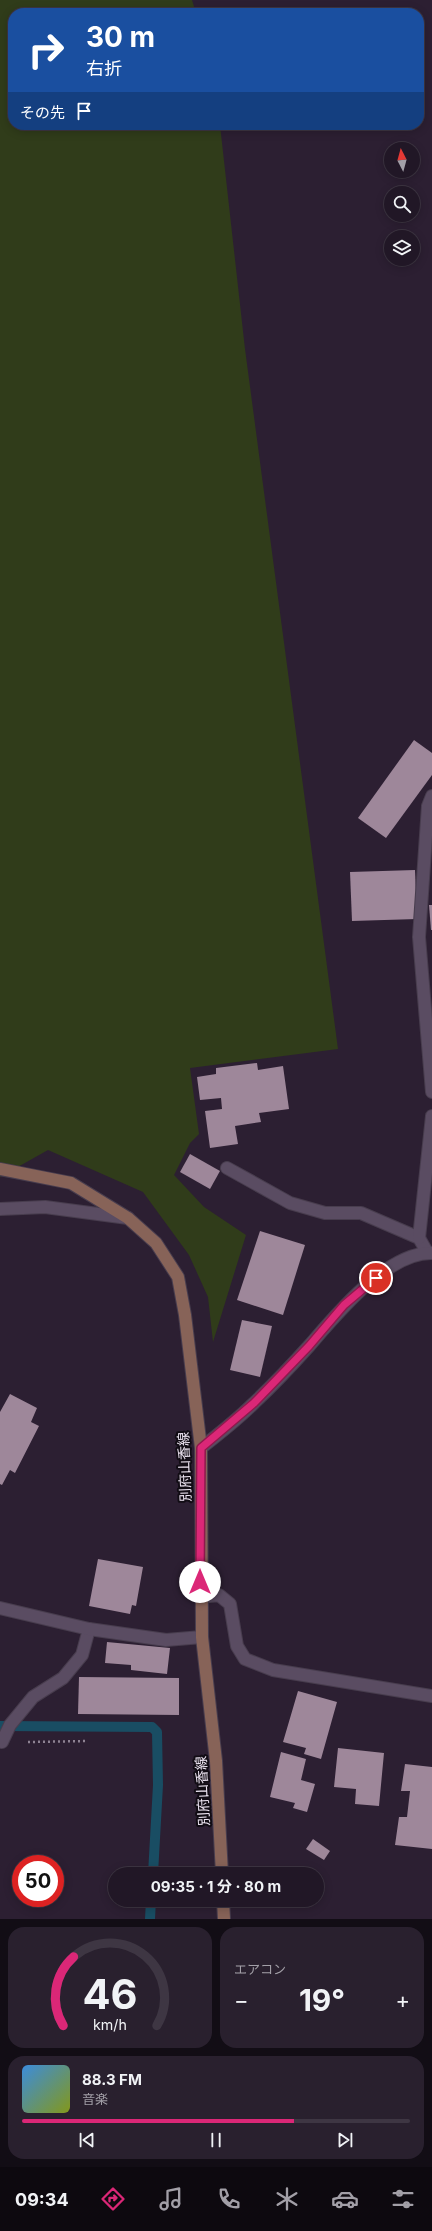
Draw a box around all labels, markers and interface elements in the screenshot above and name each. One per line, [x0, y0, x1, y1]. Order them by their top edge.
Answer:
text: 30 m [86, 20, 155, 54]
icon: right [20, 24, 72, 76]
text: 右折 [86, 58, 122, 79]
icon: arrive [73, 100, 95, 122]
text: その先 [20, 103, 65, 122]
north arrow [384, 142, 420, 178]
map controls [384, 142, 420, 266]
button: search [384, 186, 420, 222]
button: layers [384, 230, 420, 266]
pin [359, 1261, 393, 1295]
icon: arrive [365, 1267, 387, 1289]
street label: 別府山香線 [174, 1432, 194, 1502]
position arrow [179, 1561, 221, 1603]
street label: 別府山香線 [192, 1756, 212, 1826]
speed limit sign: 50 [12, 1855, 64, 1907]
text: 09:35 · 1 分 · 80 m [151, 1877, 281, 1896]
text: エアコン [234, 1961, 286, 1977]
text: 46 [82, 1968, 138, 2018]
text: 19° [299, 1982, 345, 2018]
text: − [234, 1987, 249, 2013]
text: + [395, 1987, 410, 2013]
text: km/h [93, 2015, 127, 2032]
text: 88.3 FM [82, 2070, 142, 2089]
text: 音楽 [82, 2091, 108, 2107]
icon: previous [76, 2129, 98, 2151]
icon: pause [205, 2129, 227, 2151]
icon: next [334, 2129, 356, 2151]
icon: directions [99, 2185, 127, 2213]
icon: music [157, 2185, 185, 2213]
icon: phone [215, 2185, 243, 2213]
icon: climate [273, 2185, 301, 2213]
icon: car [331, 2185, 359, 2213]
icon: filters [389, 2185, 417, 2213]
text: 09:34 [15, 2189, 69, 2210]

